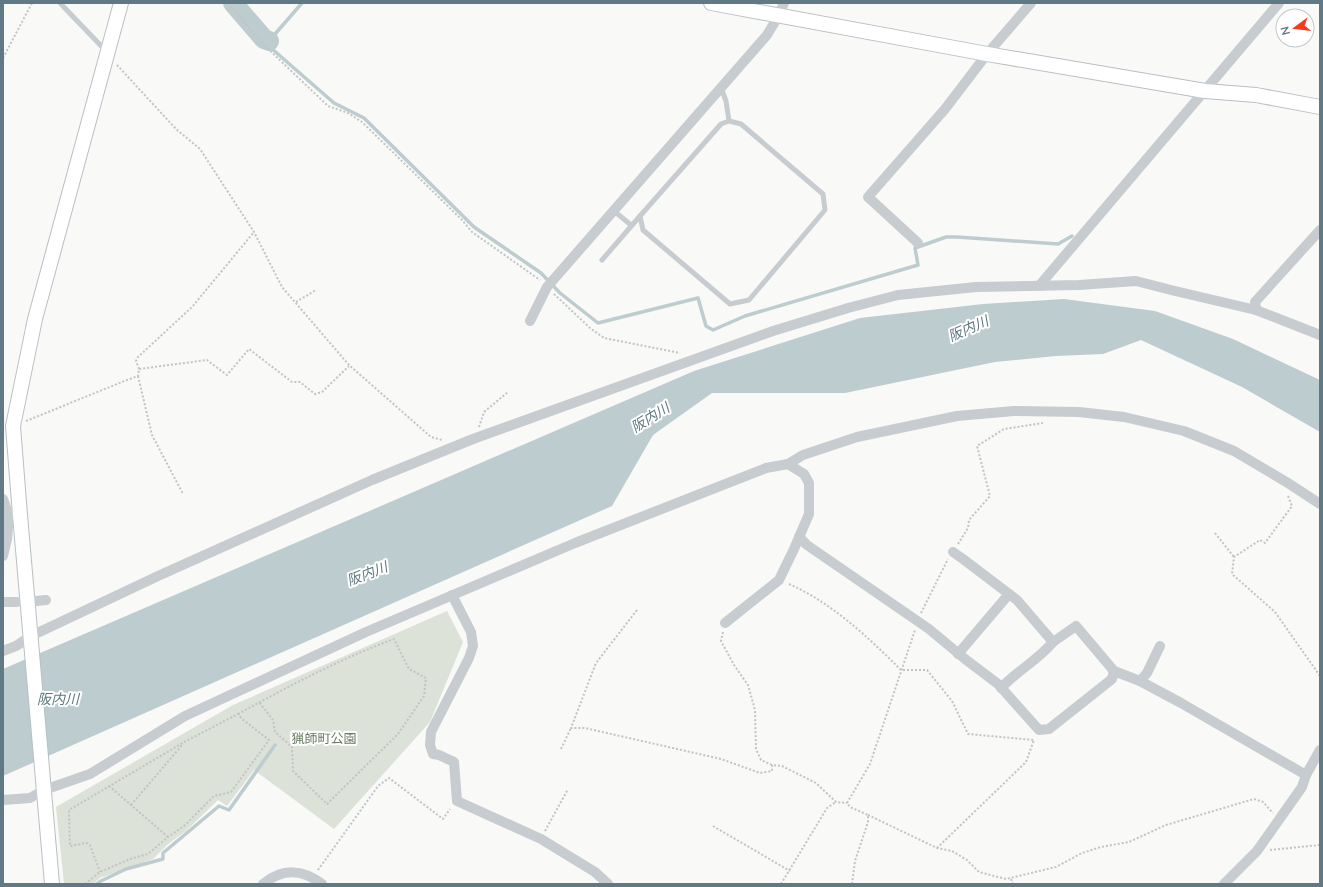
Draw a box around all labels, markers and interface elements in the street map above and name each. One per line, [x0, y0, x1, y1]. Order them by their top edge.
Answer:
north arrow [1275, 8, 1315, 48]
text: N [1277, 25, 1292, 36]
water label: 阪内川 [945, 311, 992, 344]
water label: 阪内川 [628, 398, 674, 435]
water label: 阪内川 [344, 557, 392, 588]
water label: 阪内川 [37, 690, 81, 707]
park label: 猟師町公園 [291, 730, 357, 746]

